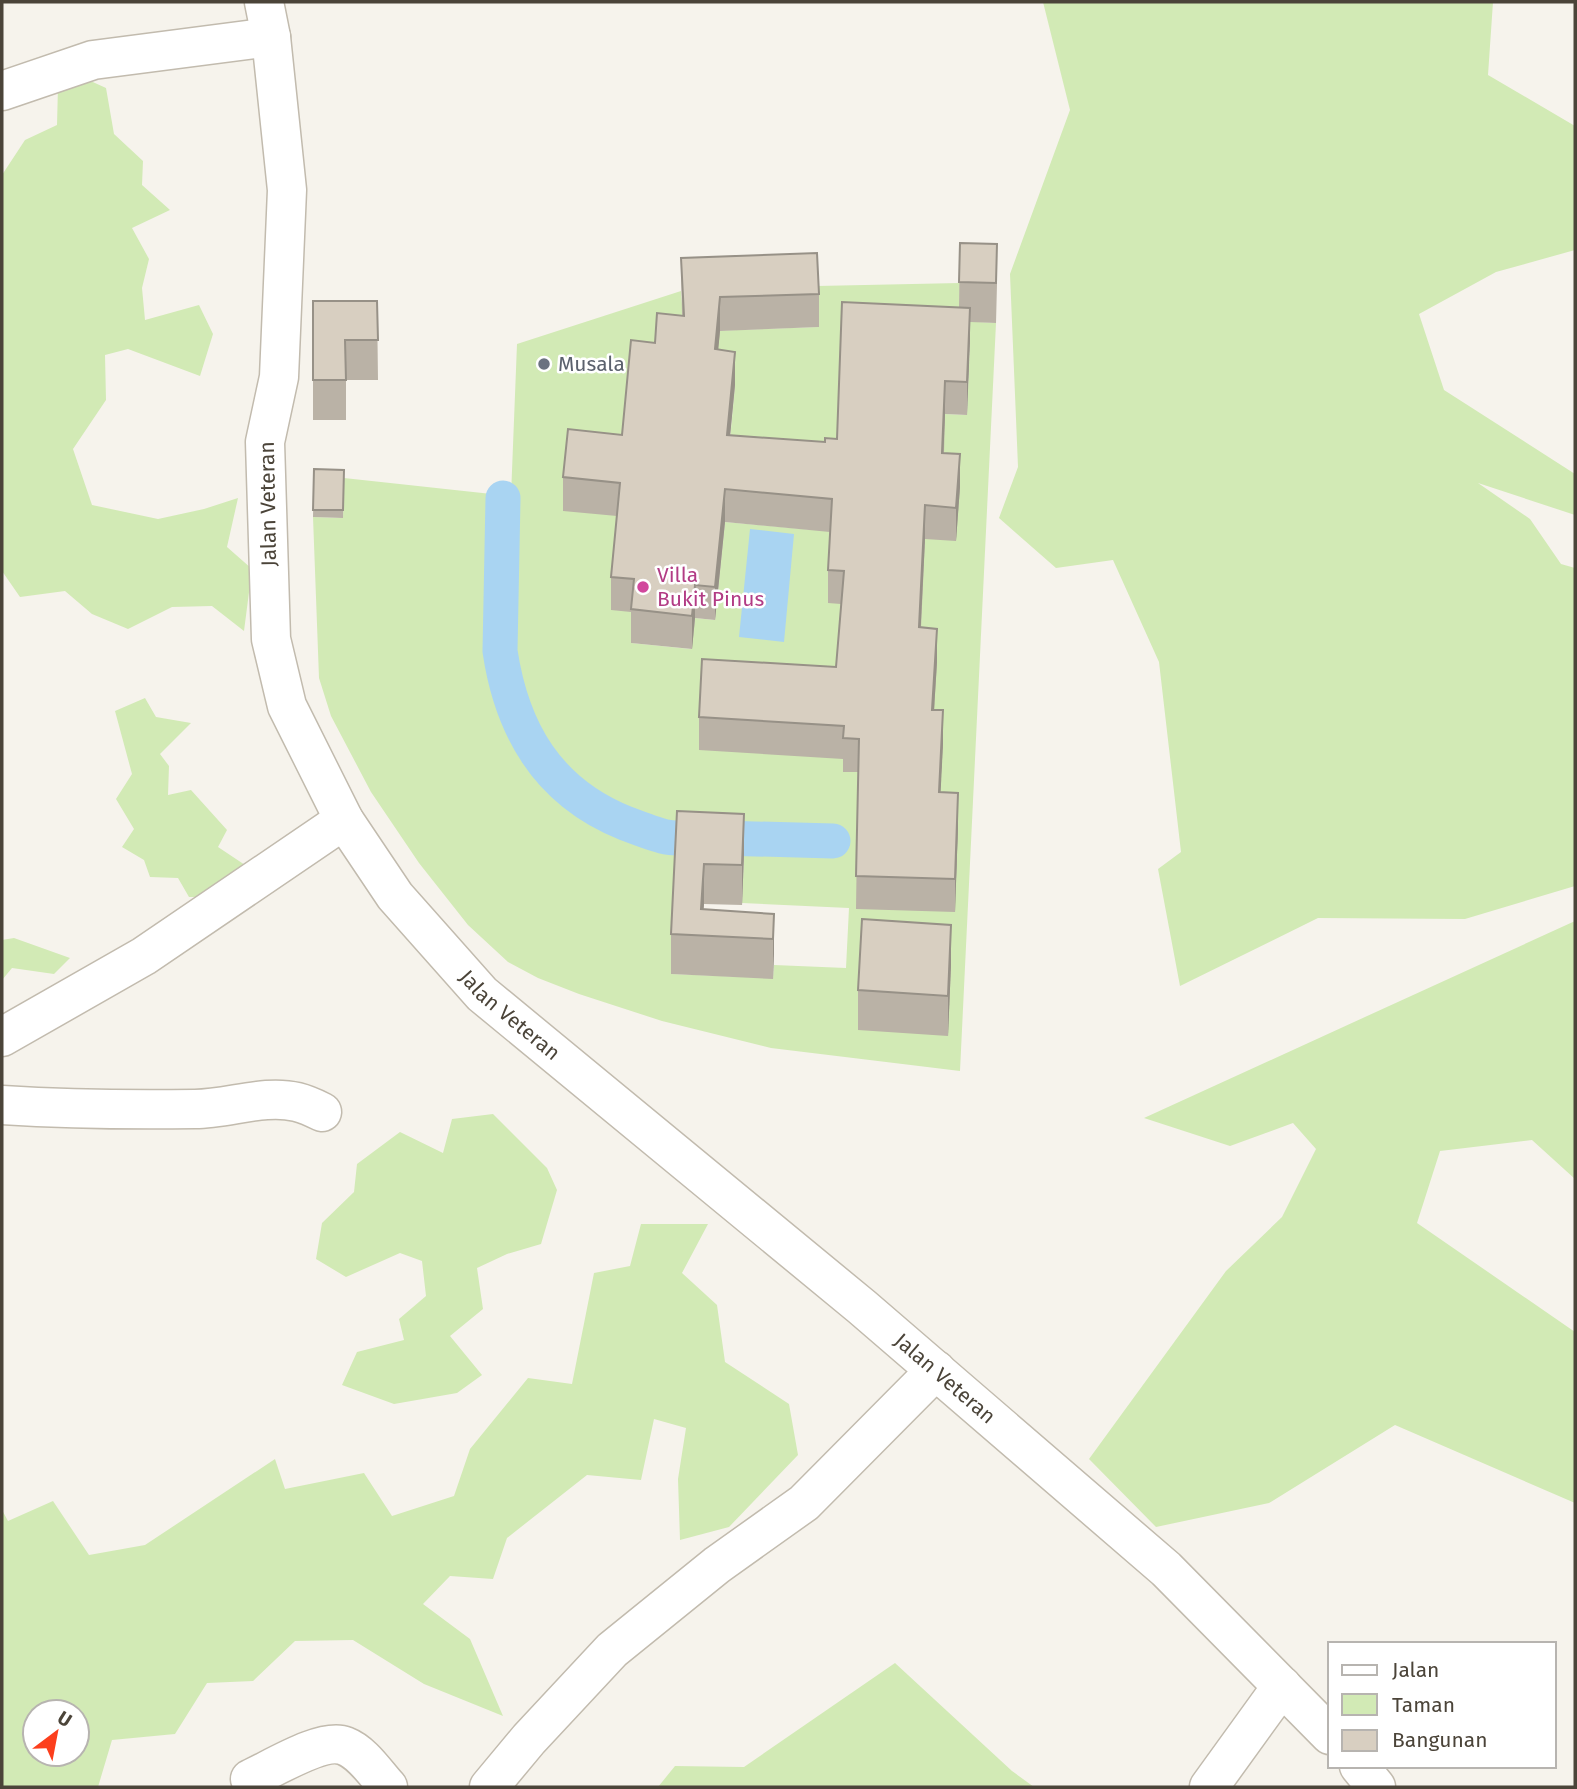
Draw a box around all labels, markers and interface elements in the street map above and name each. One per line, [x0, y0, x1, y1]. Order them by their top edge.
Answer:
place label: Musala [558, 351, 625, 377]
marker: Musala [536, 356, 552, 372]
street label: Jalan Veteran [254, 441, 282, 567]
place label: Villa Bukit Pinus [657, 562, 764, 612]
marker: Villa Bukit Pinus [635, 579, 651, 595]
street label: Jalan Veteran [454, 964, 566, 1066]
street label: Jalan Veteran [889, 1328, 1001, 1429]
legend [1328, 1642, 1556, 1768]
text: Jalan [1392, 1657, 1439, 1683]
text: Taman [1392, 1692, 1455, 1718]
north arrow [21, 1698, 91, 1768]
text: U [53, 1706, 76, 1732]
text: Bangunan [1392, 1727, 1487, 1753]

